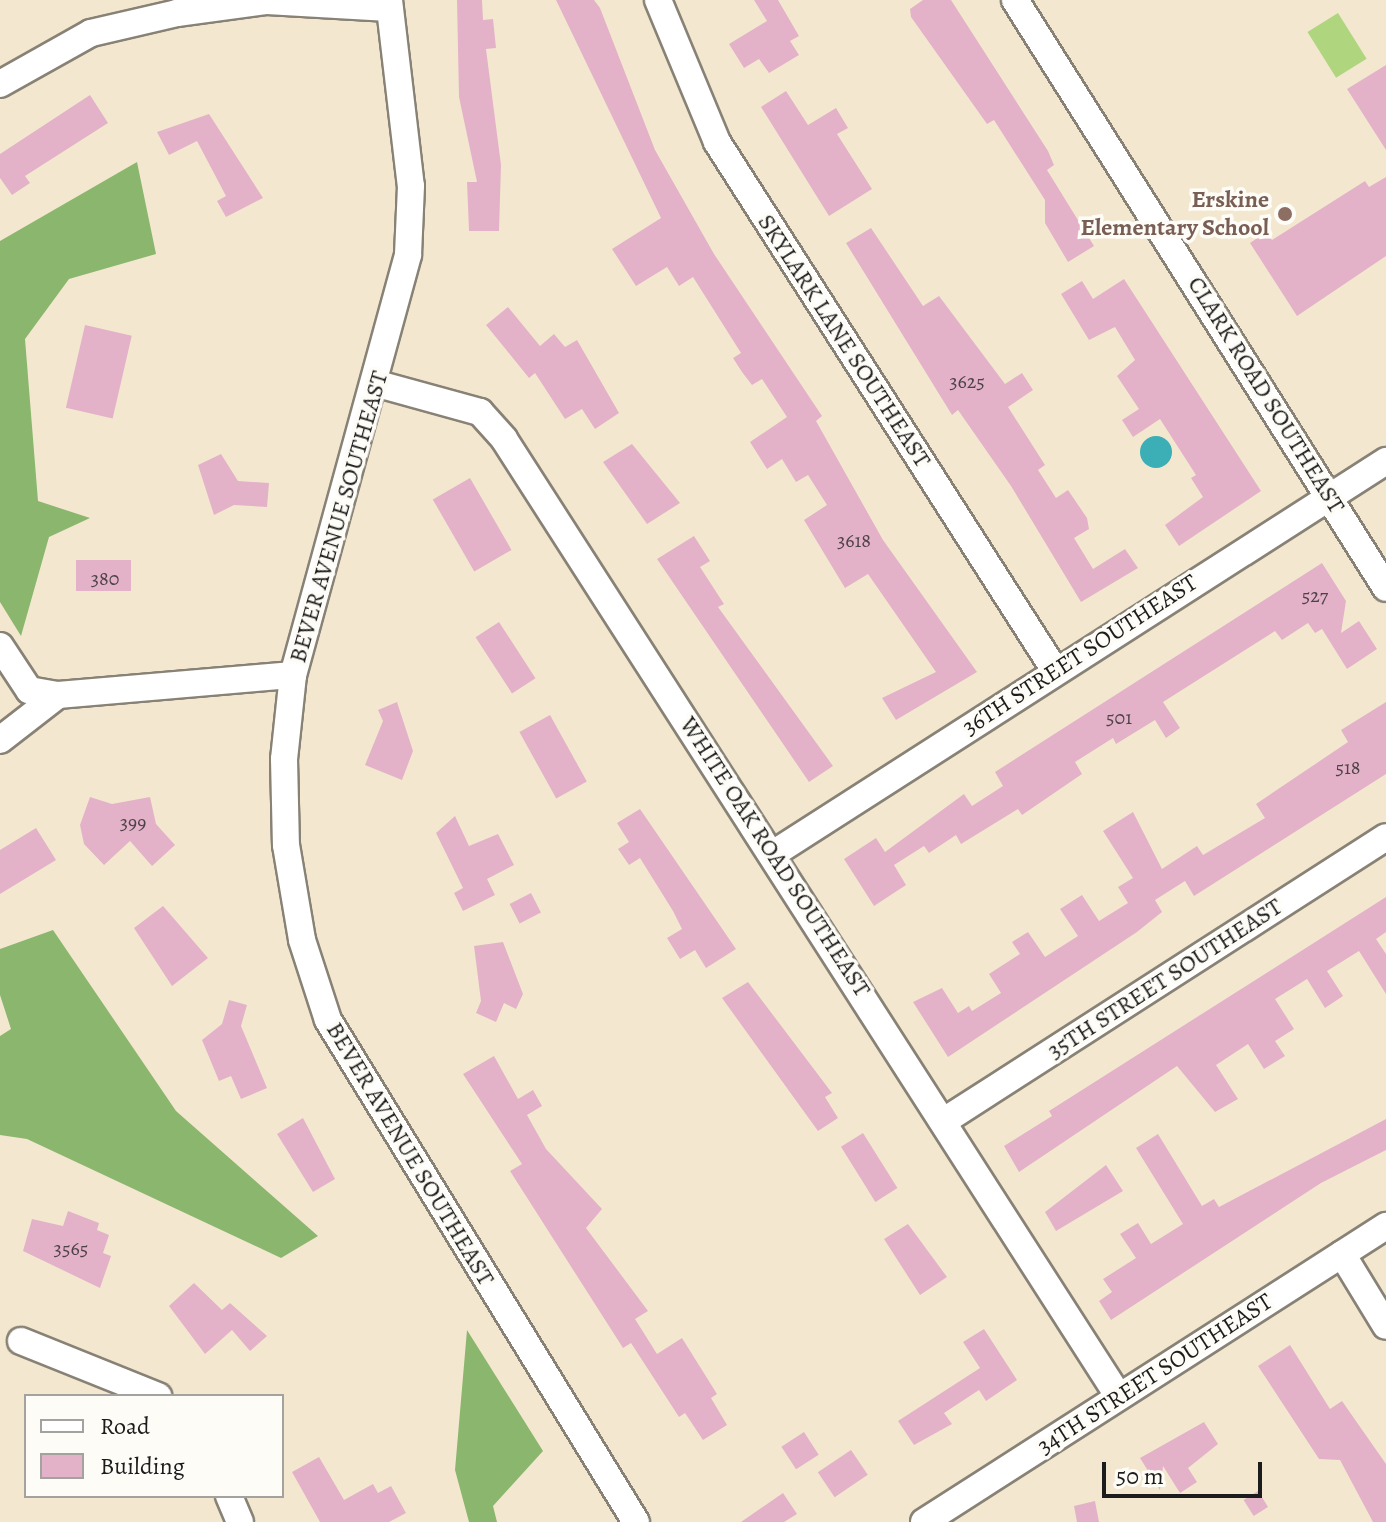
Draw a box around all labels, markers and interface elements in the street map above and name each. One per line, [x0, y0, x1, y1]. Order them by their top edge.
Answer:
place label: Erskine Elementary School [1081, 186, 1269, 242]
marker: Erskine Elementary School [1276, 205, 1294, 223]
street label: SKYLARK LANE SOUTHEAST [751, 209, 937, 473]
street label: CLARK ROAD SOUTHEAST [1181, 271, 1351, 519]
street label: BEVER AVENUE SOUTHEAST [284, 368, 394, 666]
house number: 3625 [949, 369, 985, 393]
house number: 3618 [837, 528, 871, 552]
house number: 380 [91, 566, 119, 590]
street label: 36TH STREET SOUTHEAST [957, 568, 1203, 742]
house number: 527 [1302, 583, 1328, 607]
house number: 501 [1106, 705, 1132, 729]
street label: WHITE OAK ROAD SOUTHEAST [674, 712, 876, 1002]
house number: 518 [1335, 755, 1361, 779]
house number: 399 [120, 810, 146, 834]
street label: 35TH STREET SOUTHEAST [1042, 892, 1288, 1066]
street label: BEVER AVENUE SOUTHEAST [320, 1017, 500, 1291]
house number: 3565 [54, 1236, 88, 1260]
street label: 34TH STREET SOUTHEAST [1032, 1287, 1278, 1461]
legend [24, 1394, 284, 1498]
text: Road [100, 1410, 150, 1442]
scale bar [1106, 1446, 1266, 1496]
text: Building [100, 1450, 185, 1482]
text: 50 m [1116, 1460, 1164, 1492]

